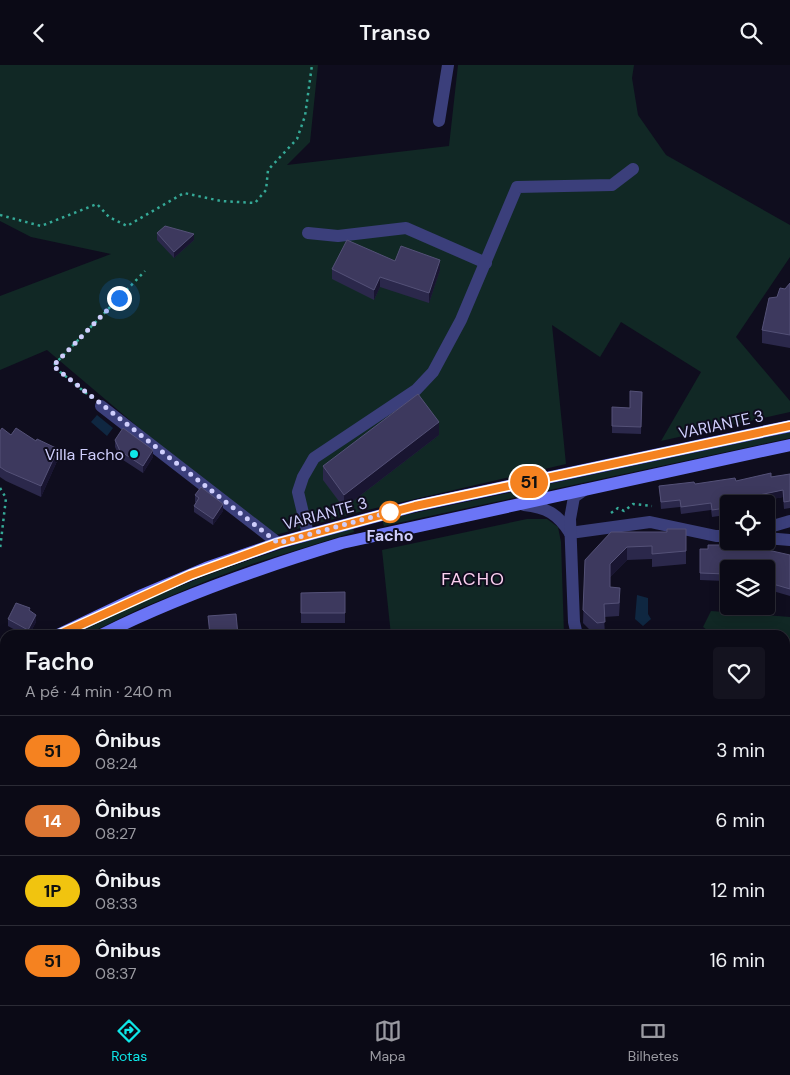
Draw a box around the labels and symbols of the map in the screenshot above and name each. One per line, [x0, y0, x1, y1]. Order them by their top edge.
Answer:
your location [107, 286, 132, 311]
street label: VARIANTE 3 [677, 405, 766, 444]
place label: Villa Facho [45, 444, 124, 465]
marker: Villa Facho [128, 448, 140, 460]
line badge: 51 [506, 466, 552, 498]
street label: VARIANTE 3 [281, 492, 370, 535]
marker: Facho [379, 501, 401, 523]
place label: Facho [367, 525, 413, 546]
district label: FACHO [441, 567, 505, 591]

